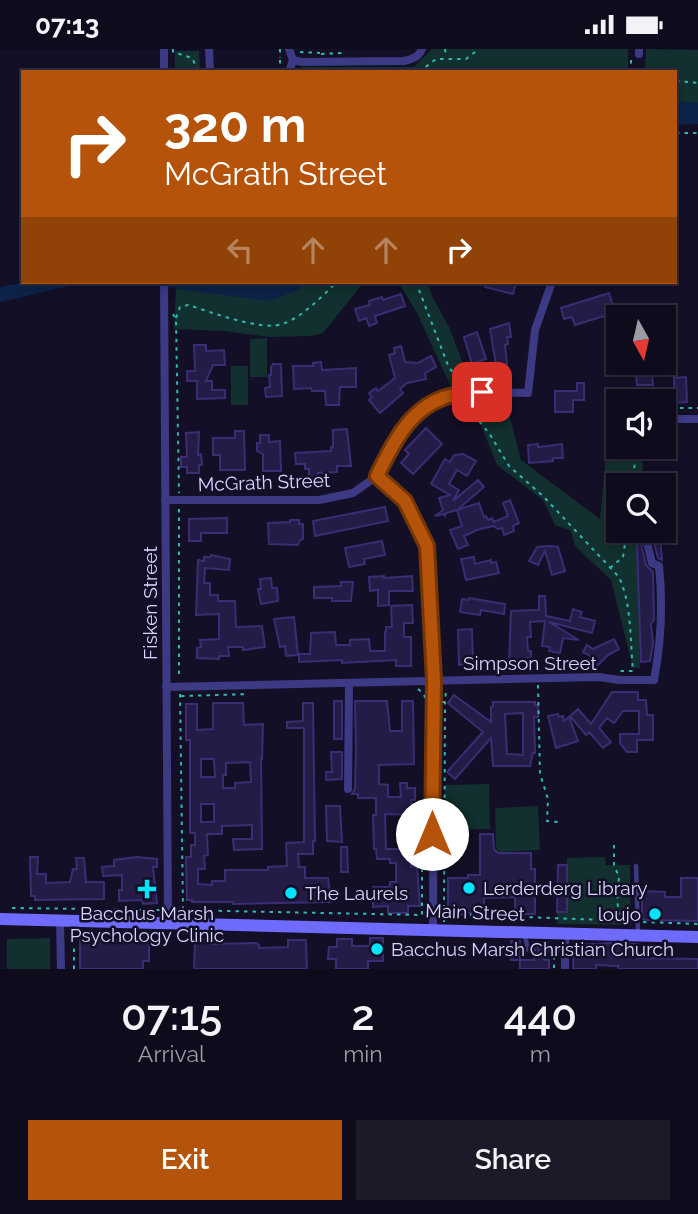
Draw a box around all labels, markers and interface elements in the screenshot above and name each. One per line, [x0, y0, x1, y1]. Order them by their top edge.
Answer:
text: 07:13 [35, 10, 99, 40]
text: 320 m [164, 96, 306, 153]
icon: right [49, 98, 140, 189]
text: McGrath Street [164, 155, 387, 192]
icon: left [221, 231, 259, 269]
icon: ahead [294, 231, 332, 269]
icon: ahead [367, 231, 405, 269]
icon: right [440, 231, 478, 269]
north arrow [606, 305, 676, 375]
map controls [606, 305, 676, 543]
pin [452, 362, 512, 422]
icon: arrive [463, 373, 501, 411]
button: sound [606, 389, 676, 459]
street label: McGrath Street [197, 469, 331, 495]
button: search [606, 473, 676, 543]
street label: Fisken Street [139, 545, 161, 660]
street label: Simpson Street [463, 652, 598, 674]
position arrow [395, 797, 469, 871]
place label: Lerderderg Library [483, 877, 648, 899]
marker: Bacchus Marsh Psychology Clinic [137, 879, 157, 899]
marker: Lerderderg Library [461, 880, 477, 896]
place label: The Laurels [305, 882, 408, 904]
marker: The Laurels [283, 885, 299, 901]
street label: Main Street [425, 899, 526, 925]
place label: Bacchus Marsh Psychology Clinic [70, 902, 224, 946]
place label: loujo [598, 903, 641, 925]
marker: loujo [647, 906, 663, 922]
place label: Bacchus Marsh Christian Church [391, 938, 674, 960]
marker: Bacchus Marsh Christian Church [369, 941, 385, 957]
text: 07:15 [121, 991, 222, 1040]
text: 2 [351, 991, 374, 1040]
text: 440 [504, 991, 577, 1040]
text: Arrival [138, 1040, 205, 1067]
text: min [343, 1040, 383, 1067]
text: m [530, 1040, 551, 1067]
button: Exit [28, 1120, 342, 1200]
button: Share [356, 1120, 670, 1200]

